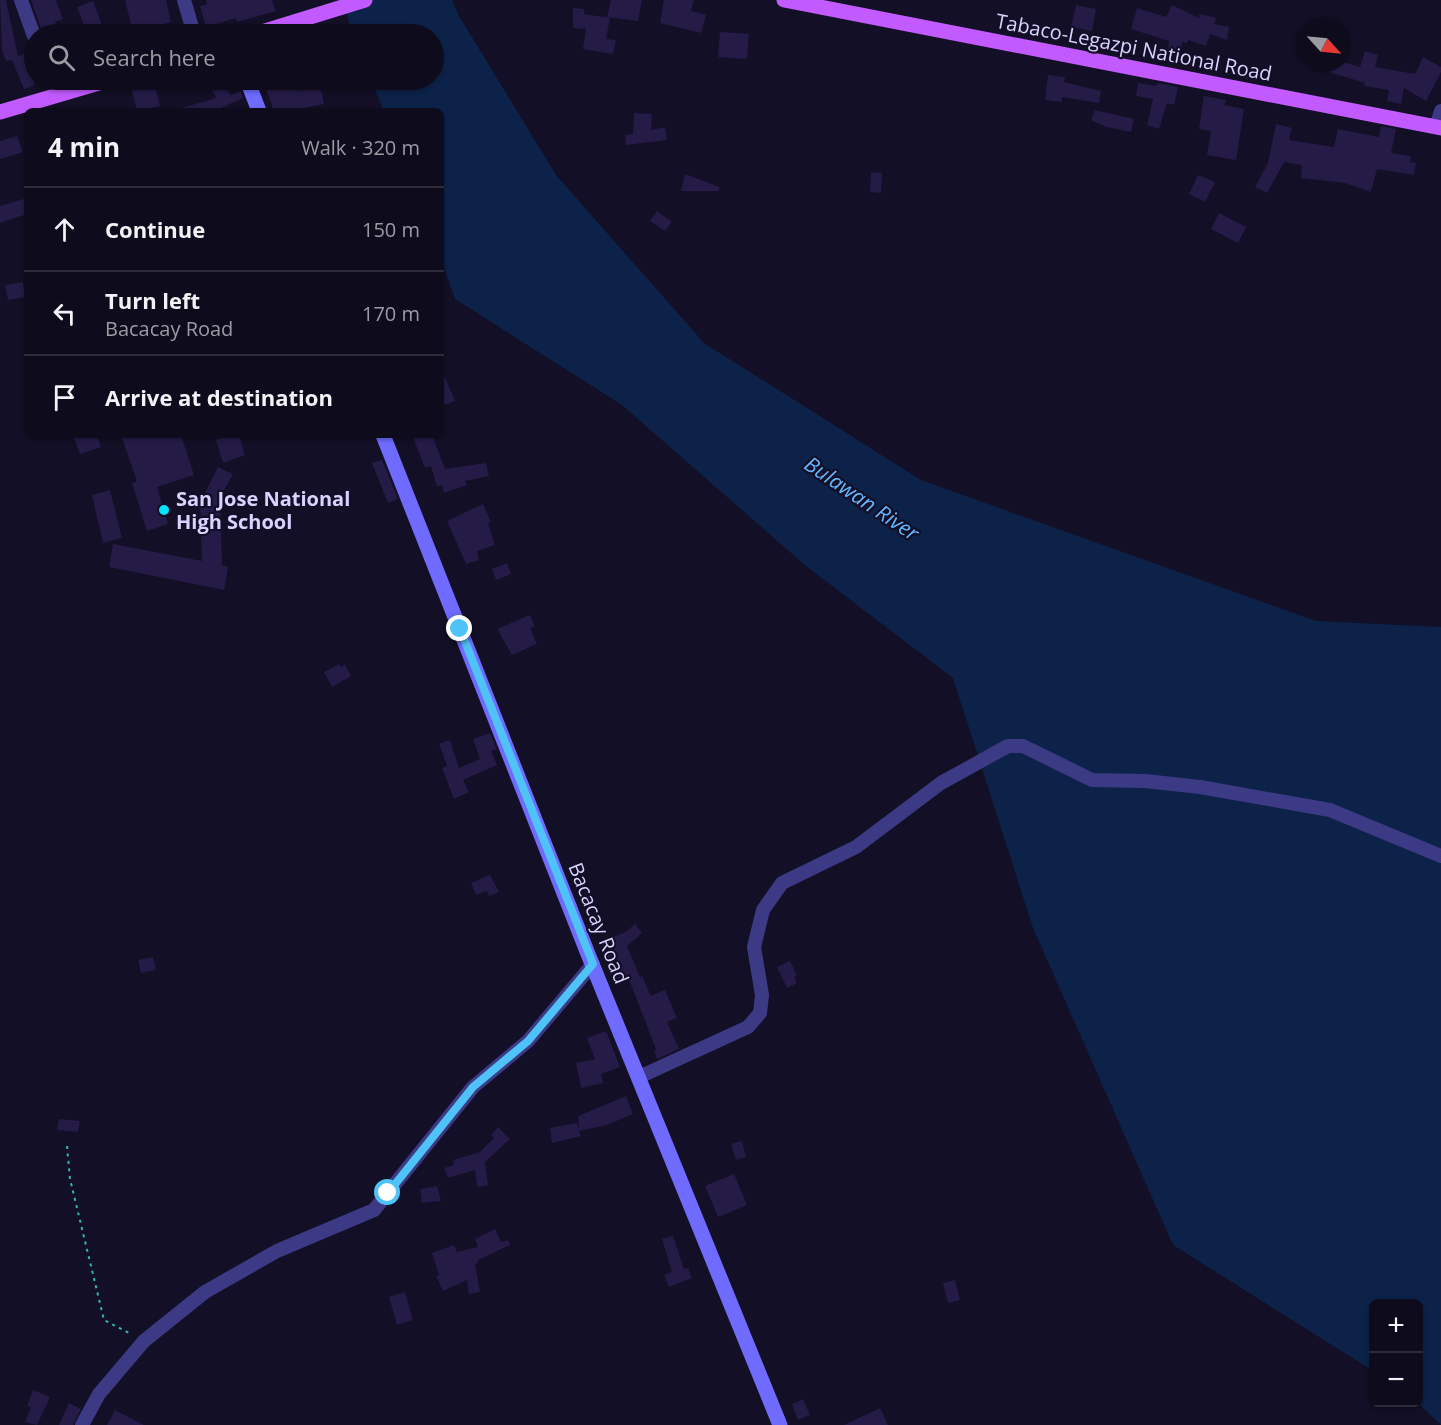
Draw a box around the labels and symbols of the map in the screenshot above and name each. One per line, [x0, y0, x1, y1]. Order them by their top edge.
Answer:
street label: Tabaco-Legazpi National Road [994, 7, 1274, 87]
north arrow [1297, 18, 1351, 72]
water label: Bulawan River [799, 449, 925, 547]
place label: San Jose National High School [176, 485, 350, 535]
marker: San Jose National High School [157, 503, 171, 517]
route end [446, 615, 472, 641]
street label: Bacacay Road [562, 858, 636, 988]
route start [374, 1179, 400, 1205]

